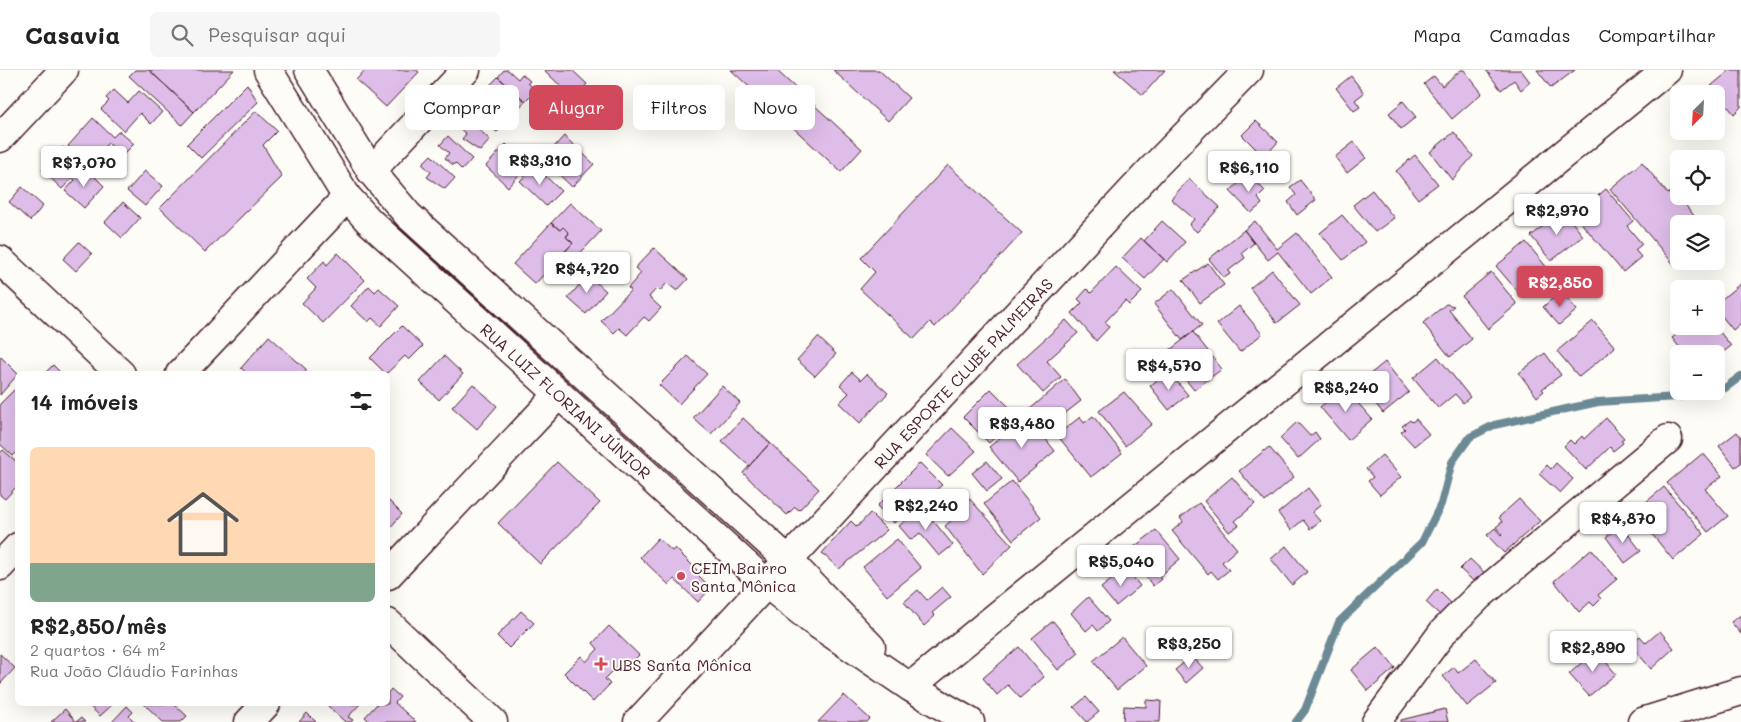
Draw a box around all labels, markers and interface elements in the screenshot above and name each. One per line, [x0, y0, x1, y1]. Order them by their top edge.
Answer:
search box [150, 12, 500, 57]
text: Casavia [25, 19, 120, 50]
icon: search [168, 21, 196, 49]
text: Pesquisar aqui [208, 22, 346, 47]
text: Mapa [1414, 23, 1461, 47]
text: Camadas [1489, 23, 1570, 47]
text: Compartilhar [1598, 23, 1716, 47]
chip: Comprar [405, 85, 519, 130]
chip: Alugar [529, 85, 623, 130]
chip: Filtros [633, 85, 725, 130]
chip: Novo [735, 85, 815, 130]
north arrow [1670, 85, 1725, 140]
map controls [1670, 85, 1725, 400]
pin: R$3,310 [494, 144, 586, 186]
pin: R$7,070 [38, 146, 130, 188]
text: R$3,310 [509, 149, 571, 170]
pin: R$6,110 [1203, 150, 1295, 193]
button: locate [1670, 150, 1725, 205]
text: R$7,070 [52, 151, 116, 172]
text: R$6,110 [1219, 156, 1279, 177]
pin: R$2,970 [1511, 194, 1603, 236]
text: R$2,970 [1525, 199, 1589, 220]
button: layers [1670, 215, 1725, 270]
pin: R$4,720 [541, 252, 633, 294]
text: R$4,720 [555, 257, 619, 278]
pin: R$2,850 [1514, 266, 1606, 308]
text: R$2,850 [1528, 271, 1592, 292]
street label: RUA ESPORTE CLUBE PALMEIRAS [869, 273, 1057, 473]
button: + [1670, 280, 1725, 335]
street label: RUA LUIZ FLORIANI JÚNIOR [476, 319, 656, 483]
button: − [1670, 345, 1725, 400]
pin: R$4,570 [1123, 348, 1215, 391]
text: R$4,570 [1137, 354, 1201, 375]
pin: R$8,240 [1300, 370, 1392, 413]
text: R$8,240 [1313, 376, 1379, 397]
icon: filters [347, 387, 375, 415]
text: 14 imóveis [30, 388, 138, 415]
pin: R$3,480 [976, 406, 1068, 449]
text: R$3,480 [989, 412, 1055, 433]
icon: home [158, 479, 248, 569]
pin: R$2,240 [880, 488, 972, 531]
text: R$2,240 [894, 494, 958, 515]
pin: R$4,870 [1577, 502, 1669, 544]
text: R$4,870 [1590, 507, 1656, 528]
pin: R$5,040 [1075, 544, 1167, 587]
text: R$5,040 [1088, 550, 1154, 571]
place label: CEIM Bairro Santa Mônica [691, 557, 796, 596]
marker: CEIM Bairro Santa Mônica [675, 570, 687, 582]
text: R$2,850/mês [30, 612, 167, 639]
pin: R$3,250 [1143, 626, 1235, 669]
pin: R$2,890 [1547, 630, 1639, 673]
text: R$3,250 [1157, 632, 1221, 653]
text: R$2,890 [1561, 636, 1625, 657]
text: 2 quartos · 64 m² [30, 639, 166, 660]
place label: UBS Santa Mônica [612, 654, 752, 675]
marker: UBS Santa Mônica [594, 657, 608, 671]
text: Rua João Cláudio Farinhas [30, 660, 238, 681]

